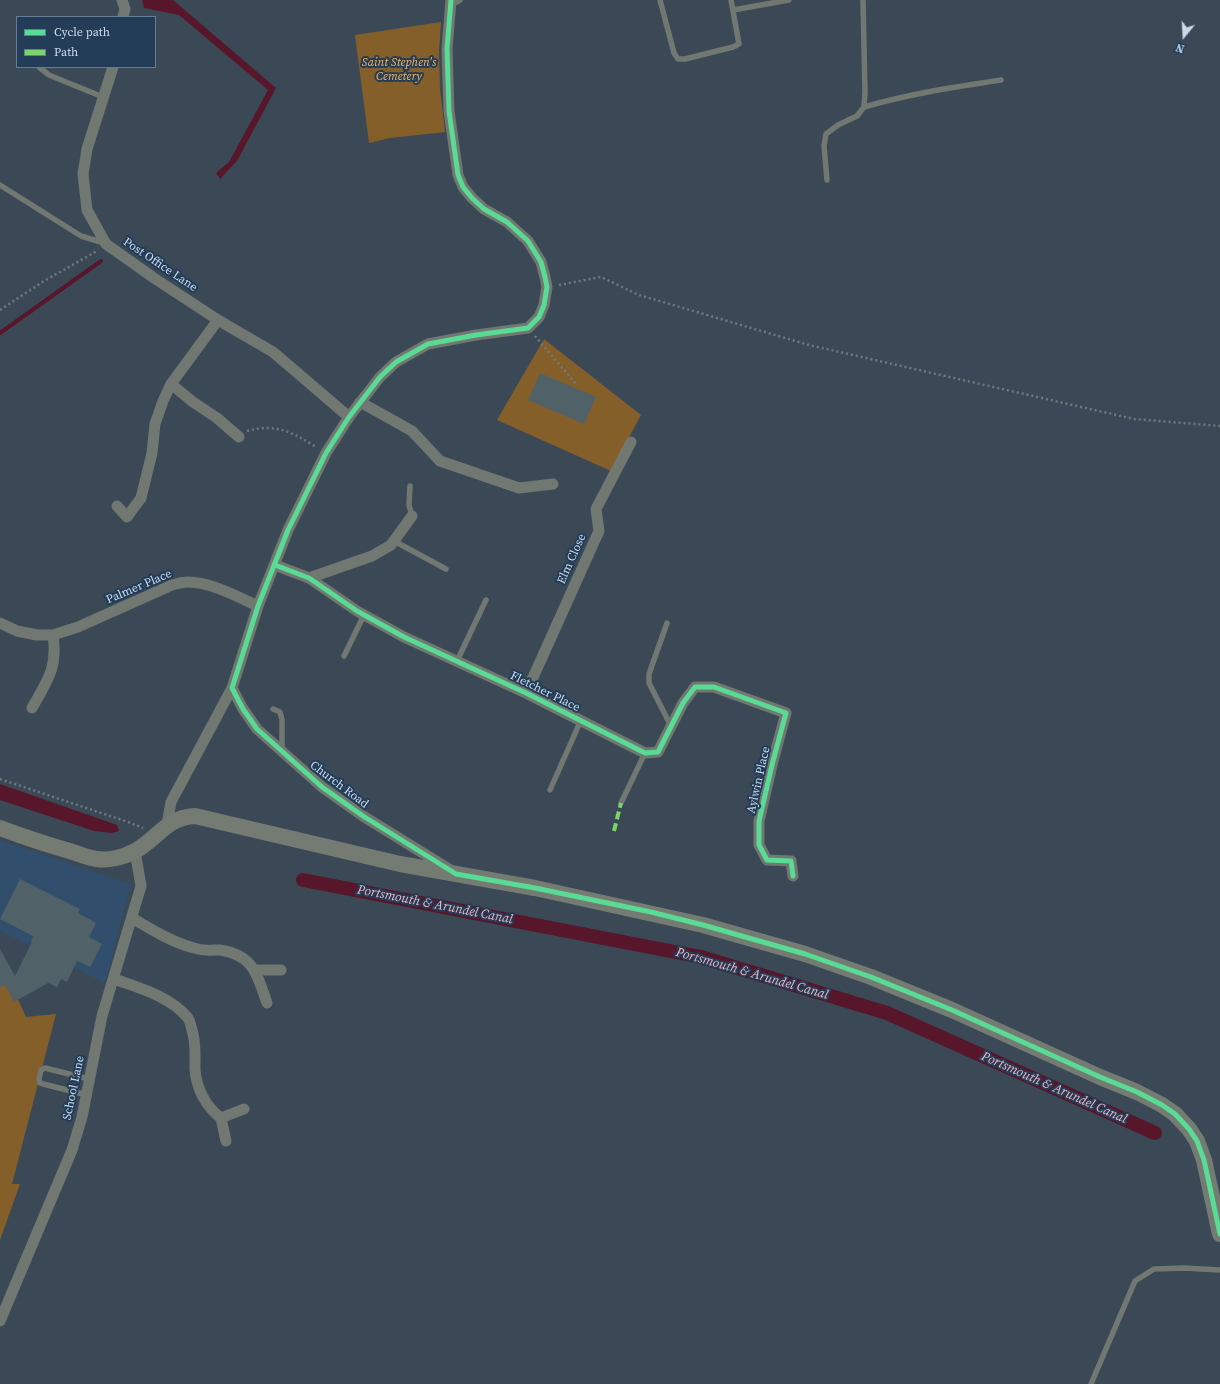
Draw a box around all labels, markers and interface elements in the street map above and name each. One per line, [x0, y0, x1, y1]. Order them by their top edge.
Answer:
legend [16, 16, 156, 68]
north arrow [1164, 16, 1204, 56]
text: Cycle path [54, 24, 110, 40]
text: N [1174, 40, 1186, 56]
text: Path [54, 44, 78, 60]
park label: Saint Stephen's Cemetery [362, 56, 436, 84]
street label: Post Office Lane [120, 235, 200, 295]
street label: Elm Close [555, 532, 589, 586]
street label: Palmer Place [104, 567, 174, 607]
street label: Fletcher Place [508, 669, 582, 715]
street label: Aylwin Place [744, 745, 774, 815]
street label: Church Road [307, 758, 371, 812]
water label: Portsmouth & Arundel Canal [356, 882, 514, 928]
water label: Portsmouth & Arundel Canal [674, 945, 830, 1003]
water label: Portsmouth & Arundel Canal [979, 1049, 1129, 1127]
street label: School Lane [60, 1055, 88, 1121]

